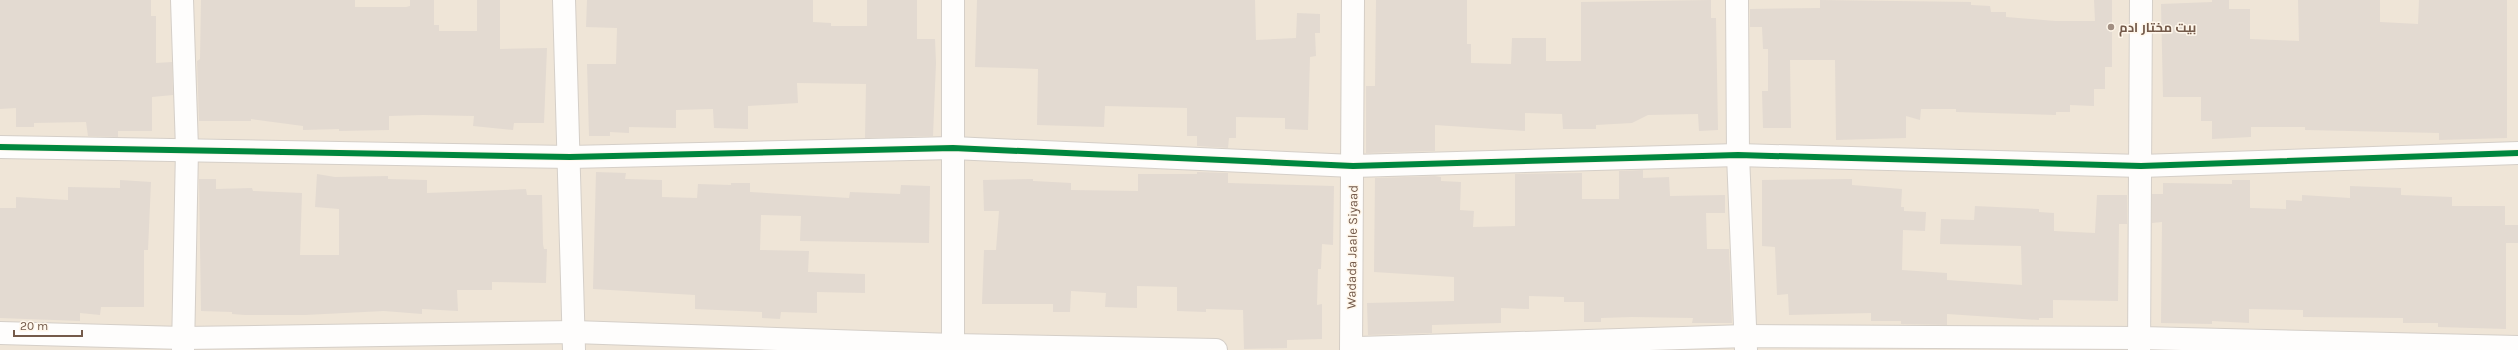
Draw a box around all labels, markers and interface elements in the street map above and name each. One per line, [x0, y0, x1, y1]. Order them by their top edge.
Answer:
place label: بيت مختار ادم [2119, 20, 2196, 37]
marker: بيت مختار ادم [2106, 22, 2116, 32]
street label: Wadada Jaale Siyaad [1343, 185, 1361, 309]
scale bar [14, 312, 82, 338]
text: 20 m [20, 319, 48, 333]

